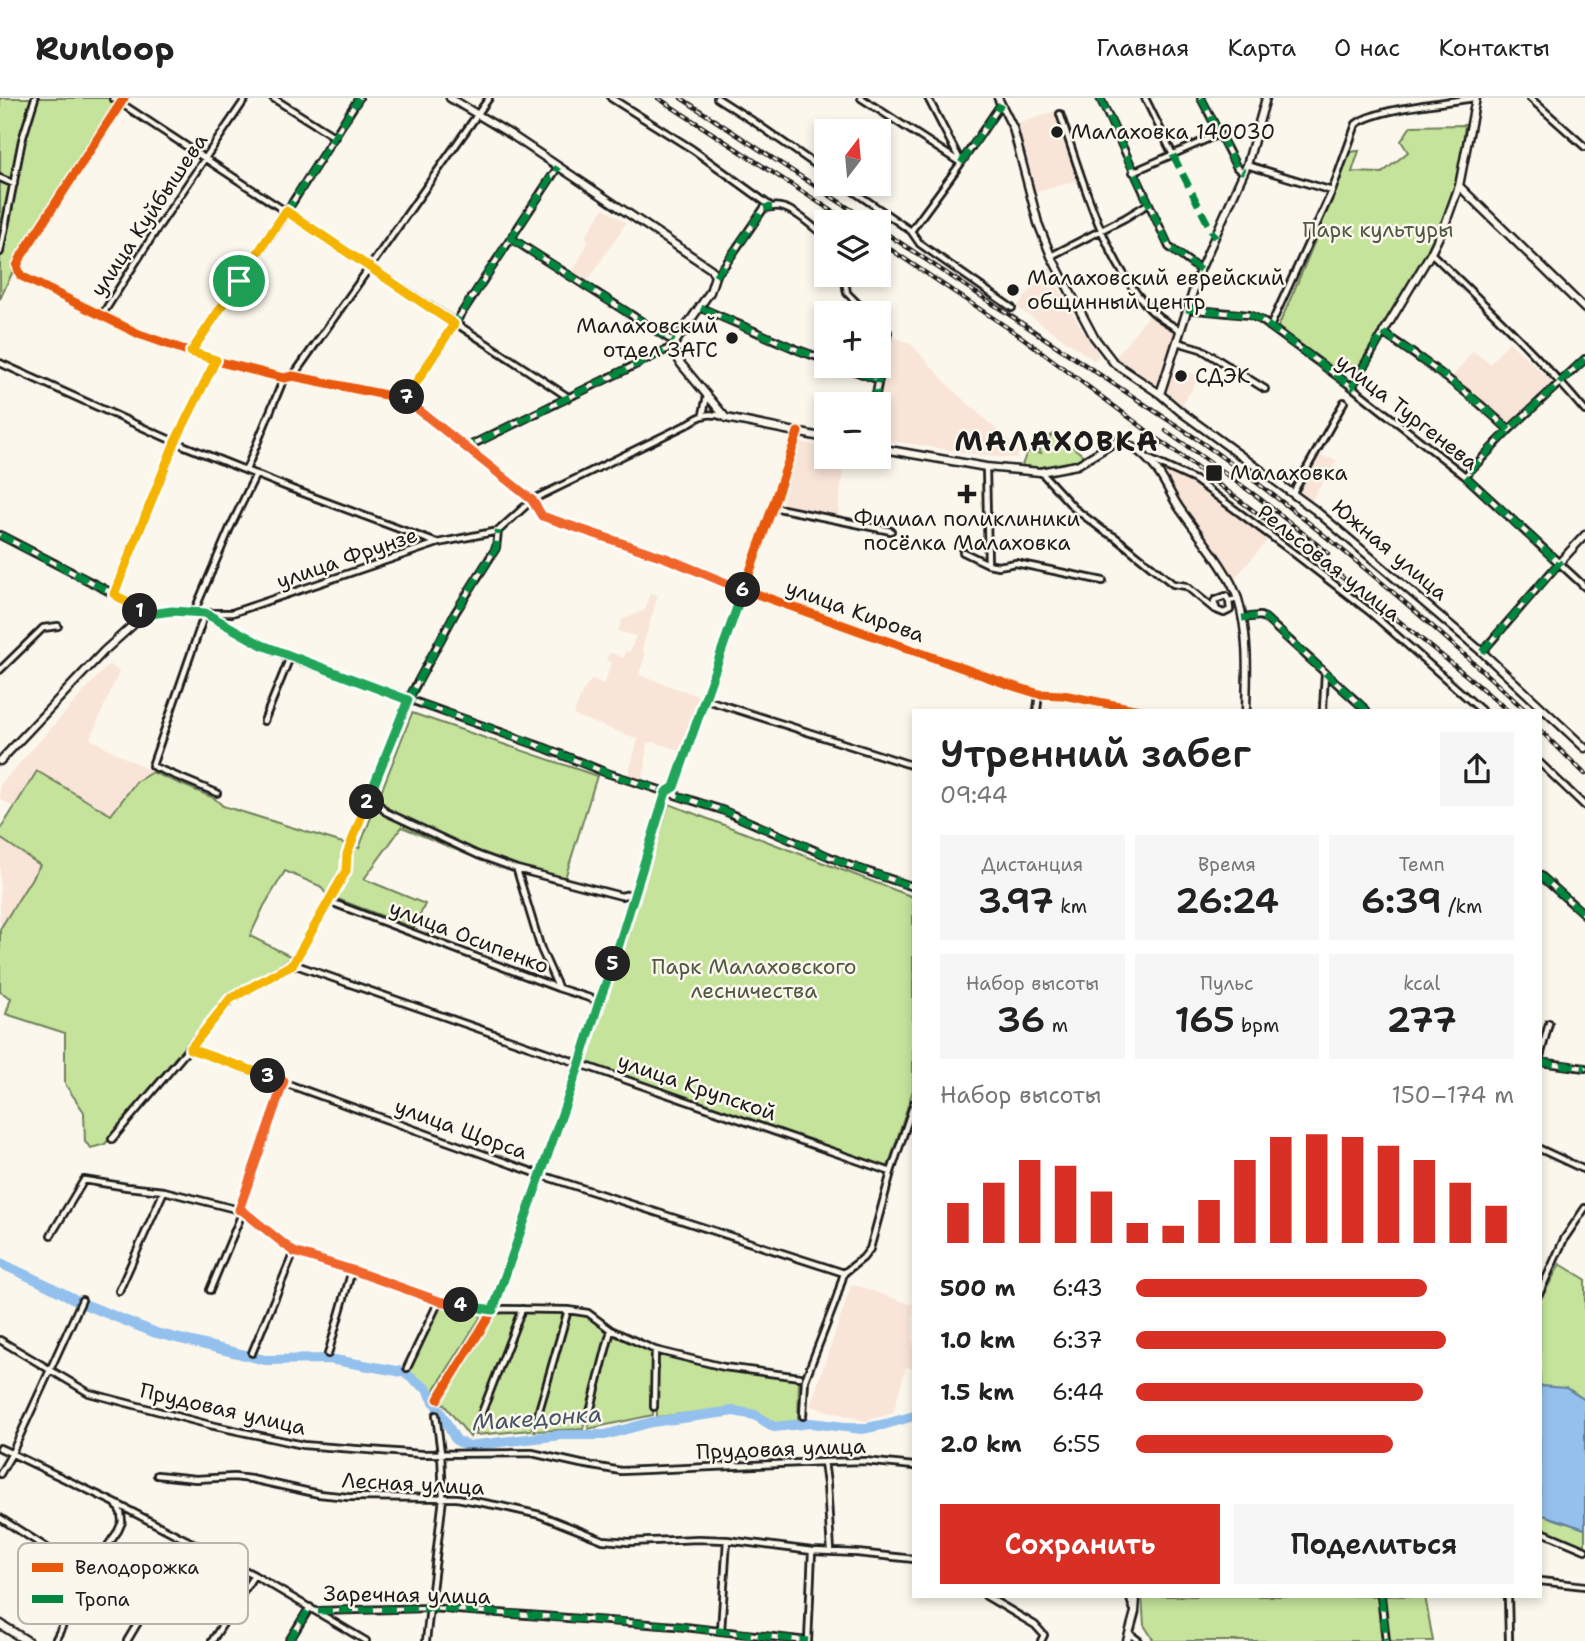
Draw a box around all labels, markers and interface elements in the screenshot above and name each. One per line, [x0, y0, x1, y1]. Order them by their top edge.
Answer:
text: Runloop [35, 26, 174, 71]
text: Главная [1096, 32, 1189, 64]
text: Карта [1227, 32, 1296, 64]
text: О нас [1334, 32, 1400, 64]
text: Контакты [1438, 32, 1550, 64]
place label: Малаховка 140030 [1071, 118, 1275, 146]
north arrow [814, 119, 891, 196]
map controls [814, 119, 891, 469]
marker: Малаховка 140030 [1049, 124, 1065, 140]
street label: улица Куйбышева [84, 128, 214, 302]
button: layers [814, 210, 891, 287]
park label: Парк культуры [1303, 216, 1453, 244]
pin [209, 251, 269, 311]
icon: arrive [220, 262, 258, 300]
place label: Малаховский еврейский общинный центр [1027, 264, 1285, 316]
marker: Малаховский еврейский общинный центр [1005, 282, 1021, 298]
button: + [814, 301, 891, 378]
place label: Малаховский отдел ЗАГС [576, 312, 718, 364]
marker: Малаховский отдел ЗАГС [724, 330, 740, 346]
street label: улица Тургенева [1330, 348, 1484, 476]
place label: СДЭК [1195, 362, 1251, 390]
marker: СДЭК [1173, 368, 1189, 384]
pin: 7 [390, 380, 424, 414]
text: 7 [400, 384, 413, 409]
button: − [814, 392, 891, 469]
district label: МАЛАХОВКА [954, 422, 1160, 460]
place label: Малаховка [1230, 459, 1348, 487]
marker: Малаховка [1204, 463, 1224, 483]
marker: Филиал поликлиники посёлка Малаховка [957, 484, 977, 504]
street label: Южная улица [1326, 493, 1454, 607]
street label: Рельсовая улица [1252, 498, 1406, 628]
place label: Филиал поликлиники посёлка Малаховка [854, 505, 1080, 557]
street label: улица Фрунзе [273, 521, 421, 595]
pin: 6 [726, 573, 760, 608]
street label: улица Кирова [782, 573, 928, 649]
text: 6 [736, 577, 749, 602]
pin: 1 [122, 594, 158, 628]
text: 1 [135, 598, 144, 623]
text: Утренний забег [940, 728, 1251, 779]
button: share [1440, 732, 1514, 806]
text: 09:44 [940, 780, 1008, 810]
pin: 2 [350, 784, 384, 820]
text: 2 [360, 789, 373, 814]
text: Дистанция [981, 852, 1083, 877]
text: Время [1198, 852, 1256, 877]
text: Темп [1399, 852, 1445, 877]
text: 3.97 [977, 877, 1054, 924]
text: 26:24 [1175, 877, 1279, 924]
text: 6:39 [1361, 877, 1442, 924]
street label: улица Осипенко [385, 894, 553, 980]
text: km [1054, 894, 1087, 919]
text: /km [1442, 894, 1482, 919]
pin: 5 [596, 946, 630, 982]
text: 5 [607, 951, 618, 976]
park label: Парк Малаховского лесничества [652, 953, 856, 1005]
text: Набор высоты [966, 971, 1099, 996]
text: Пульс [1200, 971, 1254, 996]
text: kcal [1403, 971, 1440, 996]
text: 36 [997, 996, 1045, 1043]
text: 165 [1175, 996, 1235, 1043]
text: 277 [1387, 996, 1457, 1043]
text: m [1045, 1013, 1068, 1038]
text: bpm [1235, 1013, 1279, 1038]
street label: улица Крупской [614, 1047, 780, 1127]
pin: 3 [250, 1058, 286, 1094]
text: 3 [261, 1063, 274, 1088]
text: Набор высоты [940, 1080, 1101, 1110]
text: 150–174 m [1391, 1080, 1514, 1110]
street label: улица Щорса [391, 1092, 531, 1166]
text: 500 m [940, 1273, 1015, 1303]
text: 6:43 [1052, 1273, 1103, 1303]
pin: 4 [444, 1288, 478, 1322]
text: 4 [454, 1292, 467, 1317]
text: 1.0 km [940, 1325, 1015, 1355]
text: 6:37 [1052, 1325, 1103, 1355]
street label: Прудовая улица [137, 1376, 309, 1442]
text: 1.5 km [940, 1377, 1014, 1407]
text: 6:44 [1052, 1377, 1104, 1407]
water label: Македонка [471, 1399, 603, 1437]
text: 2.0 km [940, 1429, 1022, 1459]
text: 6:55 [1052, 1429, 1101, 1459]
street label: Прудовая улица [696, 1432, 866, 1466]
street label: Лесная улица [341, 1466, 485, 1502]
button: Сохранить [940, 1504, 1220, 1584]
button: Поделиться [1234, 1504, 1514, 1584]
legend [18, 1543, 248, 1624]
text: Велодорожка [75, 1555, 199, 1580]
street label: Заречная улица [323, 1580, 491, 1610]
text: Тропа [75, 1587, 130, 1612]

